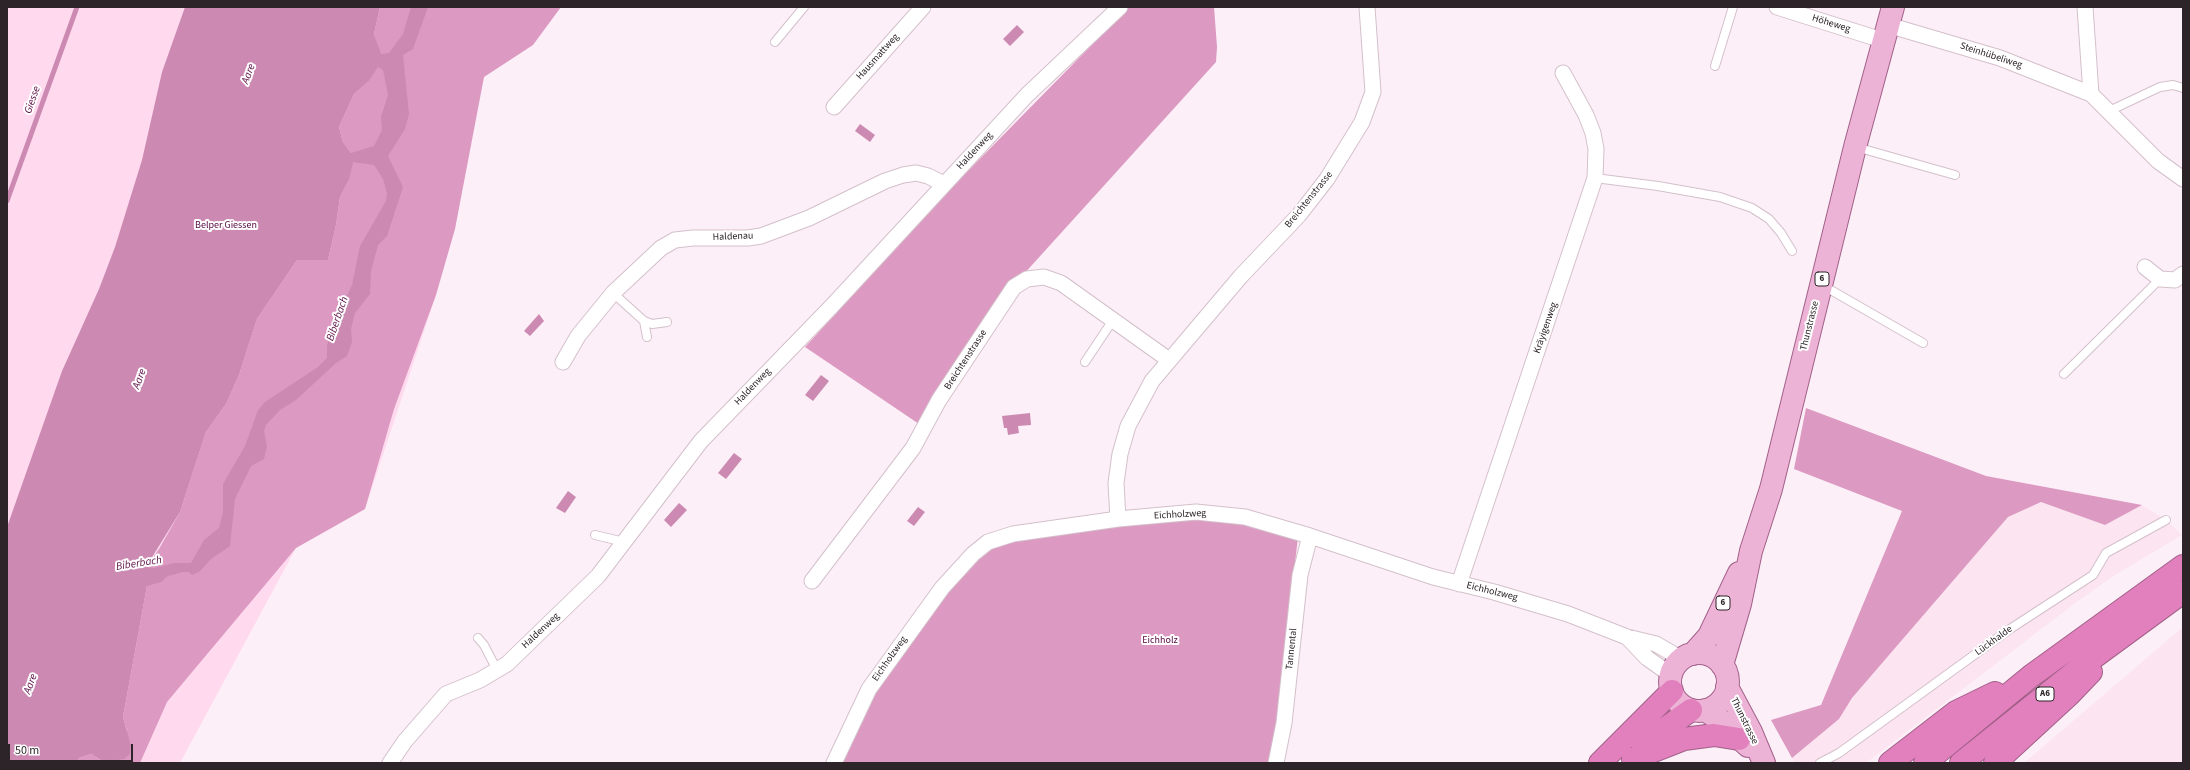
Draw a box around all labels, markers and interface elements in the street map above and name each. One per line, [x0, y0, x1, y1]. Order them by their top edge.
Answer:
street label: Höheweg [1810, 12, 1852, 36]
street label: Hausmattweg [854, 31, 902, 83]
street label: Steinhübeliweg [1958, 40, 2024, 72]
water label: Aare [239, 62, 259, 86]
water label: Giesse [22, 84, 44, 116]
street label: Haldenweg [955, 130, 995, 172]
street label: Breichtenstrasse [1283, 169, 1335, 231]
park label: Belper Giessen [195, 220, 257, 232]
street label: Haldenau [713, 230, 753, 244]
road number: 6 [1815, 272, 1829, 286]
water label: Biberbach [324, 295, 352, 343]
street label: Thunstrasse [1798, 300, 1822, 352]
street label: Kräyigenweg [1532, 301, 1560, 355]
street label: Breichtenstrasse [942, 328, 990, 392]
street label: Haldenweg [732, 366, 774, 408]
water label: Aare [130, 367, 150, 391]
street label: Eichholzweg [1154, 508, 1206, 522]
water label: Biberbach [115, 554, 163, 574]
street label: Eichholzweg [1465, 580, 1519, 604]
road number: 6 [1716, 596, 1730, 610]
street label: Haldenweg [520, 611, 562, 651]
street label: Lückhalde [1973, 623, 2015, 659]
street label: Tannental [1284, 628, 1300, 670]
street label: Eichholzweg [870, 634, 910, 684]
park label: Eichholz [1142, 635, 1178, 647]
water label: Aare [21, 672, 41, 696]
road number: A6 [2036, 687, 2054, 701]
street label: Thunstrasse [1727, 696, 1761, 746]
scale bar [10, 736, 135, 762]
text: 50 m [15, 742, 39, 759]

